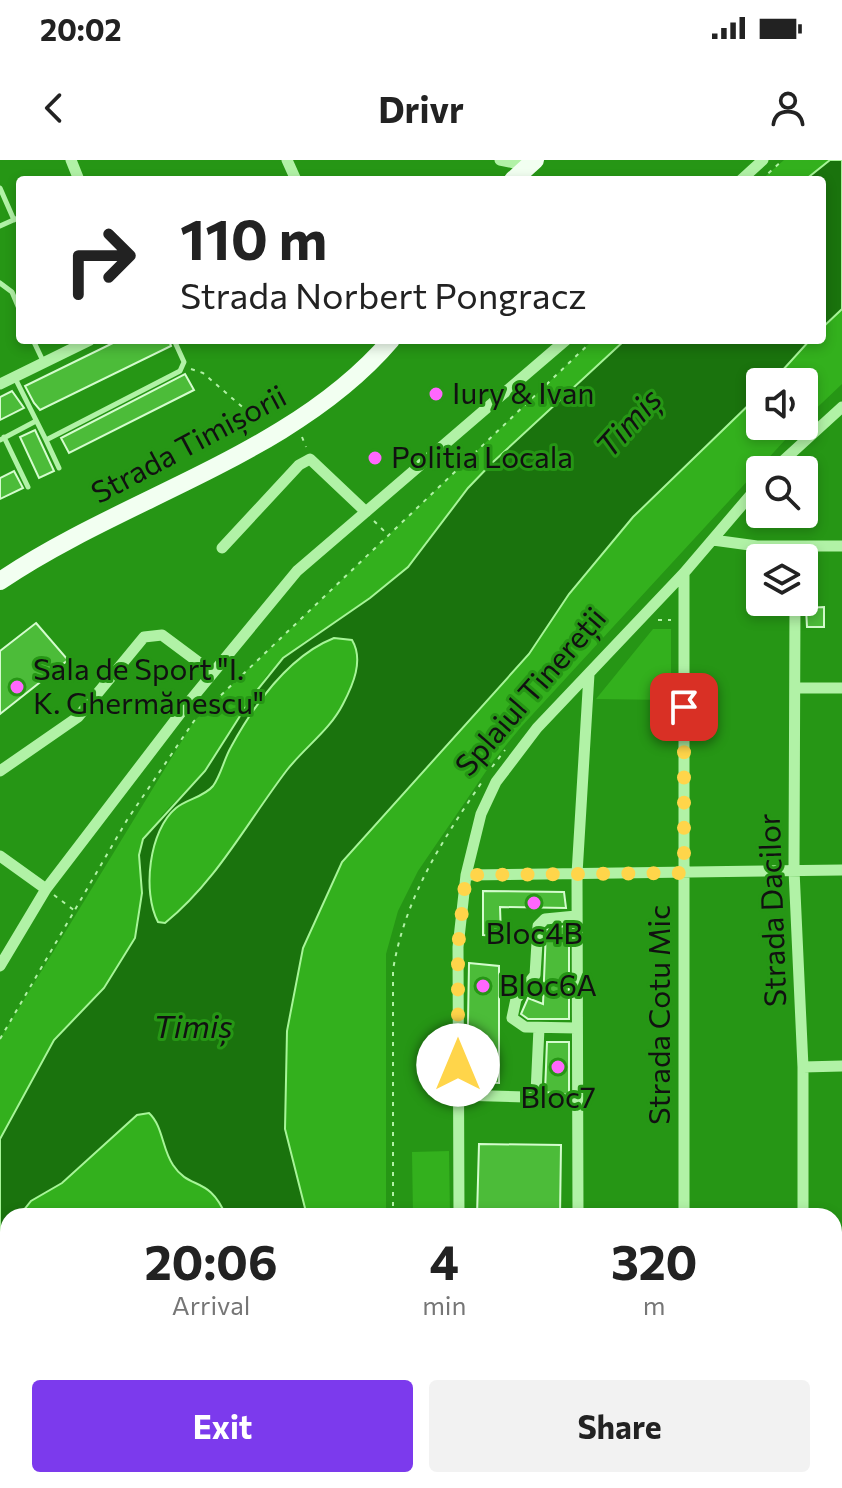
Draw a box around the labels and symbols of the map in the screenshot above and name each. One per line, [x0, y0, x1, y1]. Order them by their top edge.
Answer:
place label: Iury & Ivan [452, 373, 595, 410]
street label: Strada Timișorii [84, 376, 293, 511]
water label: Timiș [586, 379, 670, 466]
marker: Iury & Ivan [427, 385, 445, 403]
place label: Politia Locala [391, 437, 573, 474]
marker: Politia Locala [366, 449, 384, 467]
street label: Splaiul Tinereții [446, 599, 614, 784]
place label: Sala de Sport "I. K. Ghermănescu" [33, 649, 264, 720]
pin [650, 673, 718, 741]
marker: Sala de Sport "I. K. Ghermănescu" [8, 678, 26, 696]
street label: Strada Dacilor [749, 813, 792, 1007]
marker: Bloc4B [525, 894, 543, 912]
street label: Strada Cotu Mic [639, 905, 676, 1125]
place label: Bloc4B [485, 913, 583, 950]
place label: Bloc6A [499, 965, 597, 1002]
marker: Bloc6A [474, 977, 492, 995]
water label: Timiș [153, 1005, 233, 1047]
position arrow [416, 1023, 500, 1107]
marker: Bloc7 [549, 1058, 567, 1076]
place label: Bloc7 [520, 1077, 596, 1114]

